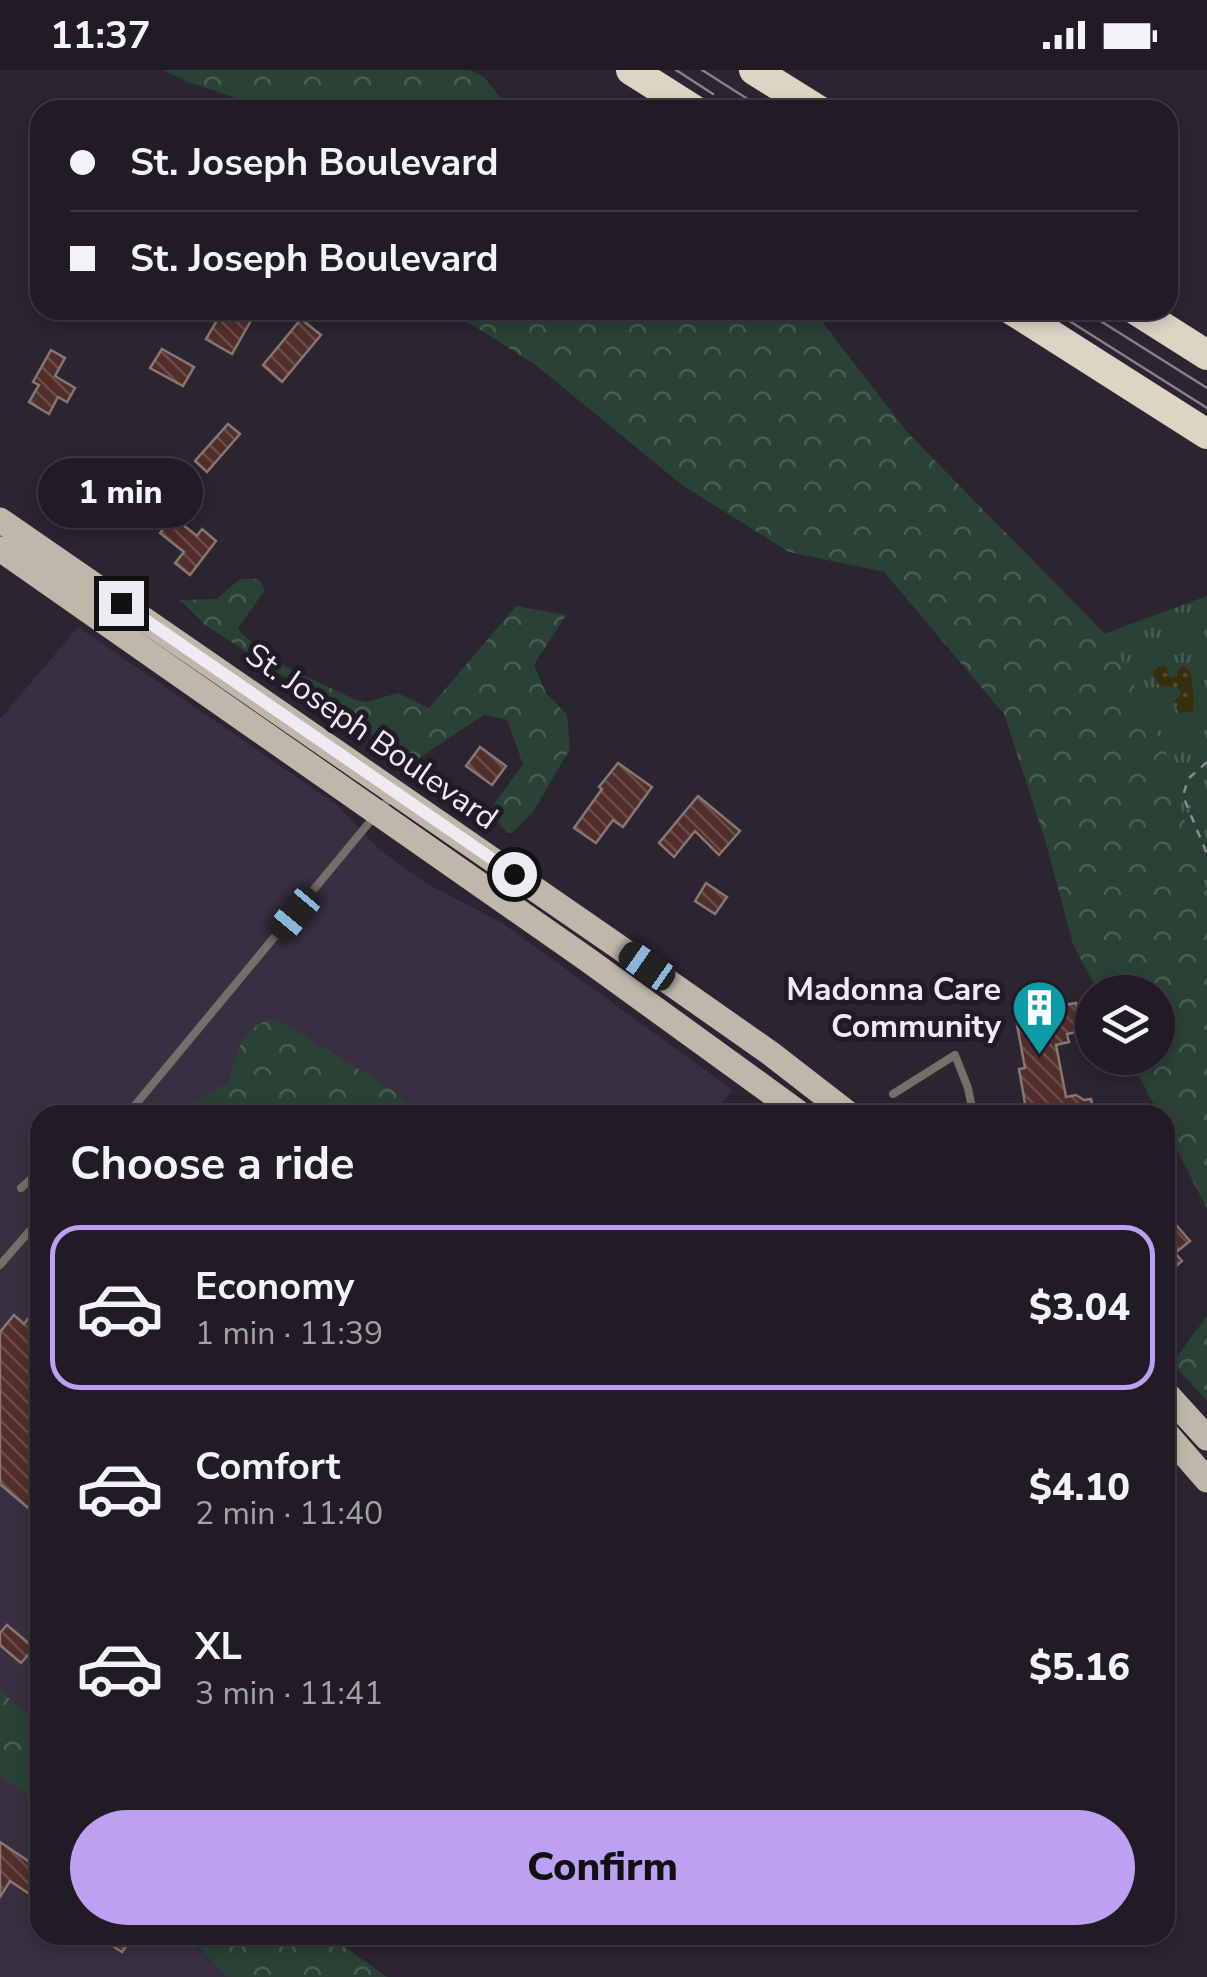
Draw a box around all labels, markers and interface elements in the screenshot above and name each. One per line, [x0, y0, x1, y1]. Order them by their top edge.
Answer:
text: 11:37 [50, 10, 151, 61]
text: St. Joseph Boulevard [130, 137, 499, 188]
text: St. Joseph Boulevard [130, 233, 499, 284]
callout: 1 min [38, 458, 204, 528]
text: 1 min [78, 471, 163, 514]
route end [99, 581, 144, 626]
street label: St. Joseph Boulevard [237, 633, 506, 840]
route start [492, 852, 537, 897]
car [264, 881, 326, 947]
car [614, 937, 680, 995]
place label: Madonna Care Community [786, 968, 1002, 1048]
map controls [1075, 975, 1175, 1075]
button: layers [1075, 975, 1175, 1075]
building icon: Madonna Care Community [1010, 977, 1070, 1056]
text: Choose a ride [70, 1134, 355, 1195]
text: Economy [195, 1261, 354, 1312]
icon: car [75, 1263, 165, 1353]
text: $3.04 [1029, 1282, 1130, 1333]
text: 1 min · 11:39 [195, 1312, 383, 1355]
text: Comfort [195, 1441, 340, 1492]
icon: car [75, 1443, 165, 1533]
text: $4.10 [1029, 1462, 1130, 1513]
text: 2 min · 11:40 [195, 1492, 383, 1535]
text: XL [195, 1621, 242, 1672]
icon: car [75, 1623, 165, 1713]
text: $5.16 [1029, 1642, 1130, 1693]
text: 3 min · 11:41 [195, 1672, 383, 1715]
button: Confirm [70, 1810, 1135, 1925]

